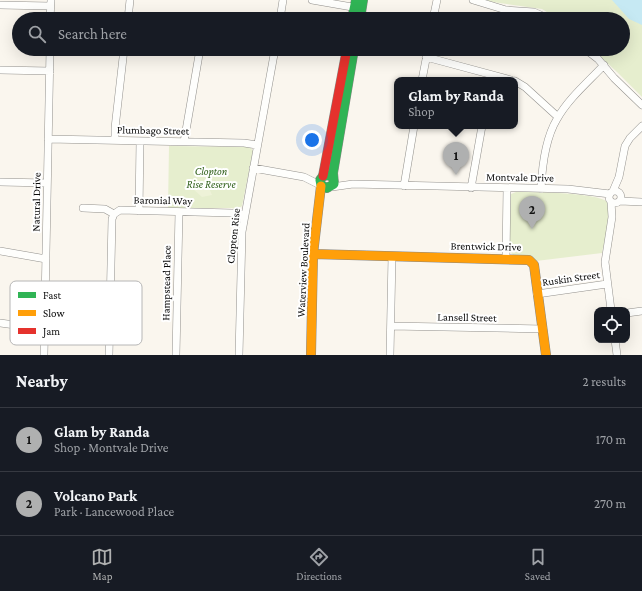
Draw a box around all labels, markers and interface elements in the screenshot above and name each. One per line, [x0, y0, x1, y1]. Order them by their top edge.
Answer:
search box [12, 12, 630, 56]
icon: search [26, 23, 48, 45]
text: Search here [58, 26, 127, 42]
popup [394, 77, 518, 129]
text: Glam by Randa [408, 88, 504, 104]
text: Shop [408, 104, 435, 119]
street label: Plumbago Street [117, 123, 190, 138]
your location [302, 130, 322, 150]
pin: 1 [443, 142, 469, 175]
park label: Clopton Rise Reserve [186, 165, 236, 190]
street label: Montvale Drive [486, 170, 554, 184]
street label: Natural Drive [29, 172, 43, 232]
street label: Baronial Way [133, 193, 193, 208]
pin: 2 [519, 196, 545, 229]
street label: Clopton Rise [224, 208, 243, 264]
street label: Waterview Boulevard [295, 222, 311, 318]
street label: Brentwick Drive [451, 239, 522, 253]
street label: Hampstead Place [159, 245, 174, 321]
street label: Ruskin Street [541, 268, 601, 288]
legend [10, 281, 142, 345]
text: Fast [43, 289, 62, 301]
text: Slow [43, 307, 65, 319]
map controls [594, 307, 630, 343]
button: locate [594, 307, 630, 343]
street label: Lansell Street [437, 310, 497, 324]
text: Jam [42, 325, 60, 338]
text: Nearby [16, 372, 68, 391]
text: 2 results [583, 374, 626, 389]
text: Glam by Randa [54, 424, 150, 440]
text: 1 [27, 432, 31, 447]
text: 170 m [596, 432, 626, 447]
text: Shop · Montvale Drive [54, 440, 169, 455]
text: Volcano Park [54, 488, 137, 504]
text: 2 [26, 496, 32, 511]
text: 270 m [594, 496, 626, 511]
text: Park · Lancewood Place [54, 504, 174, 519]
tab: Map [91, 546, 113, 582]
tab: Directions [296, 546, 342, 582]
tab: Saved [525, 546, 551, 582]

